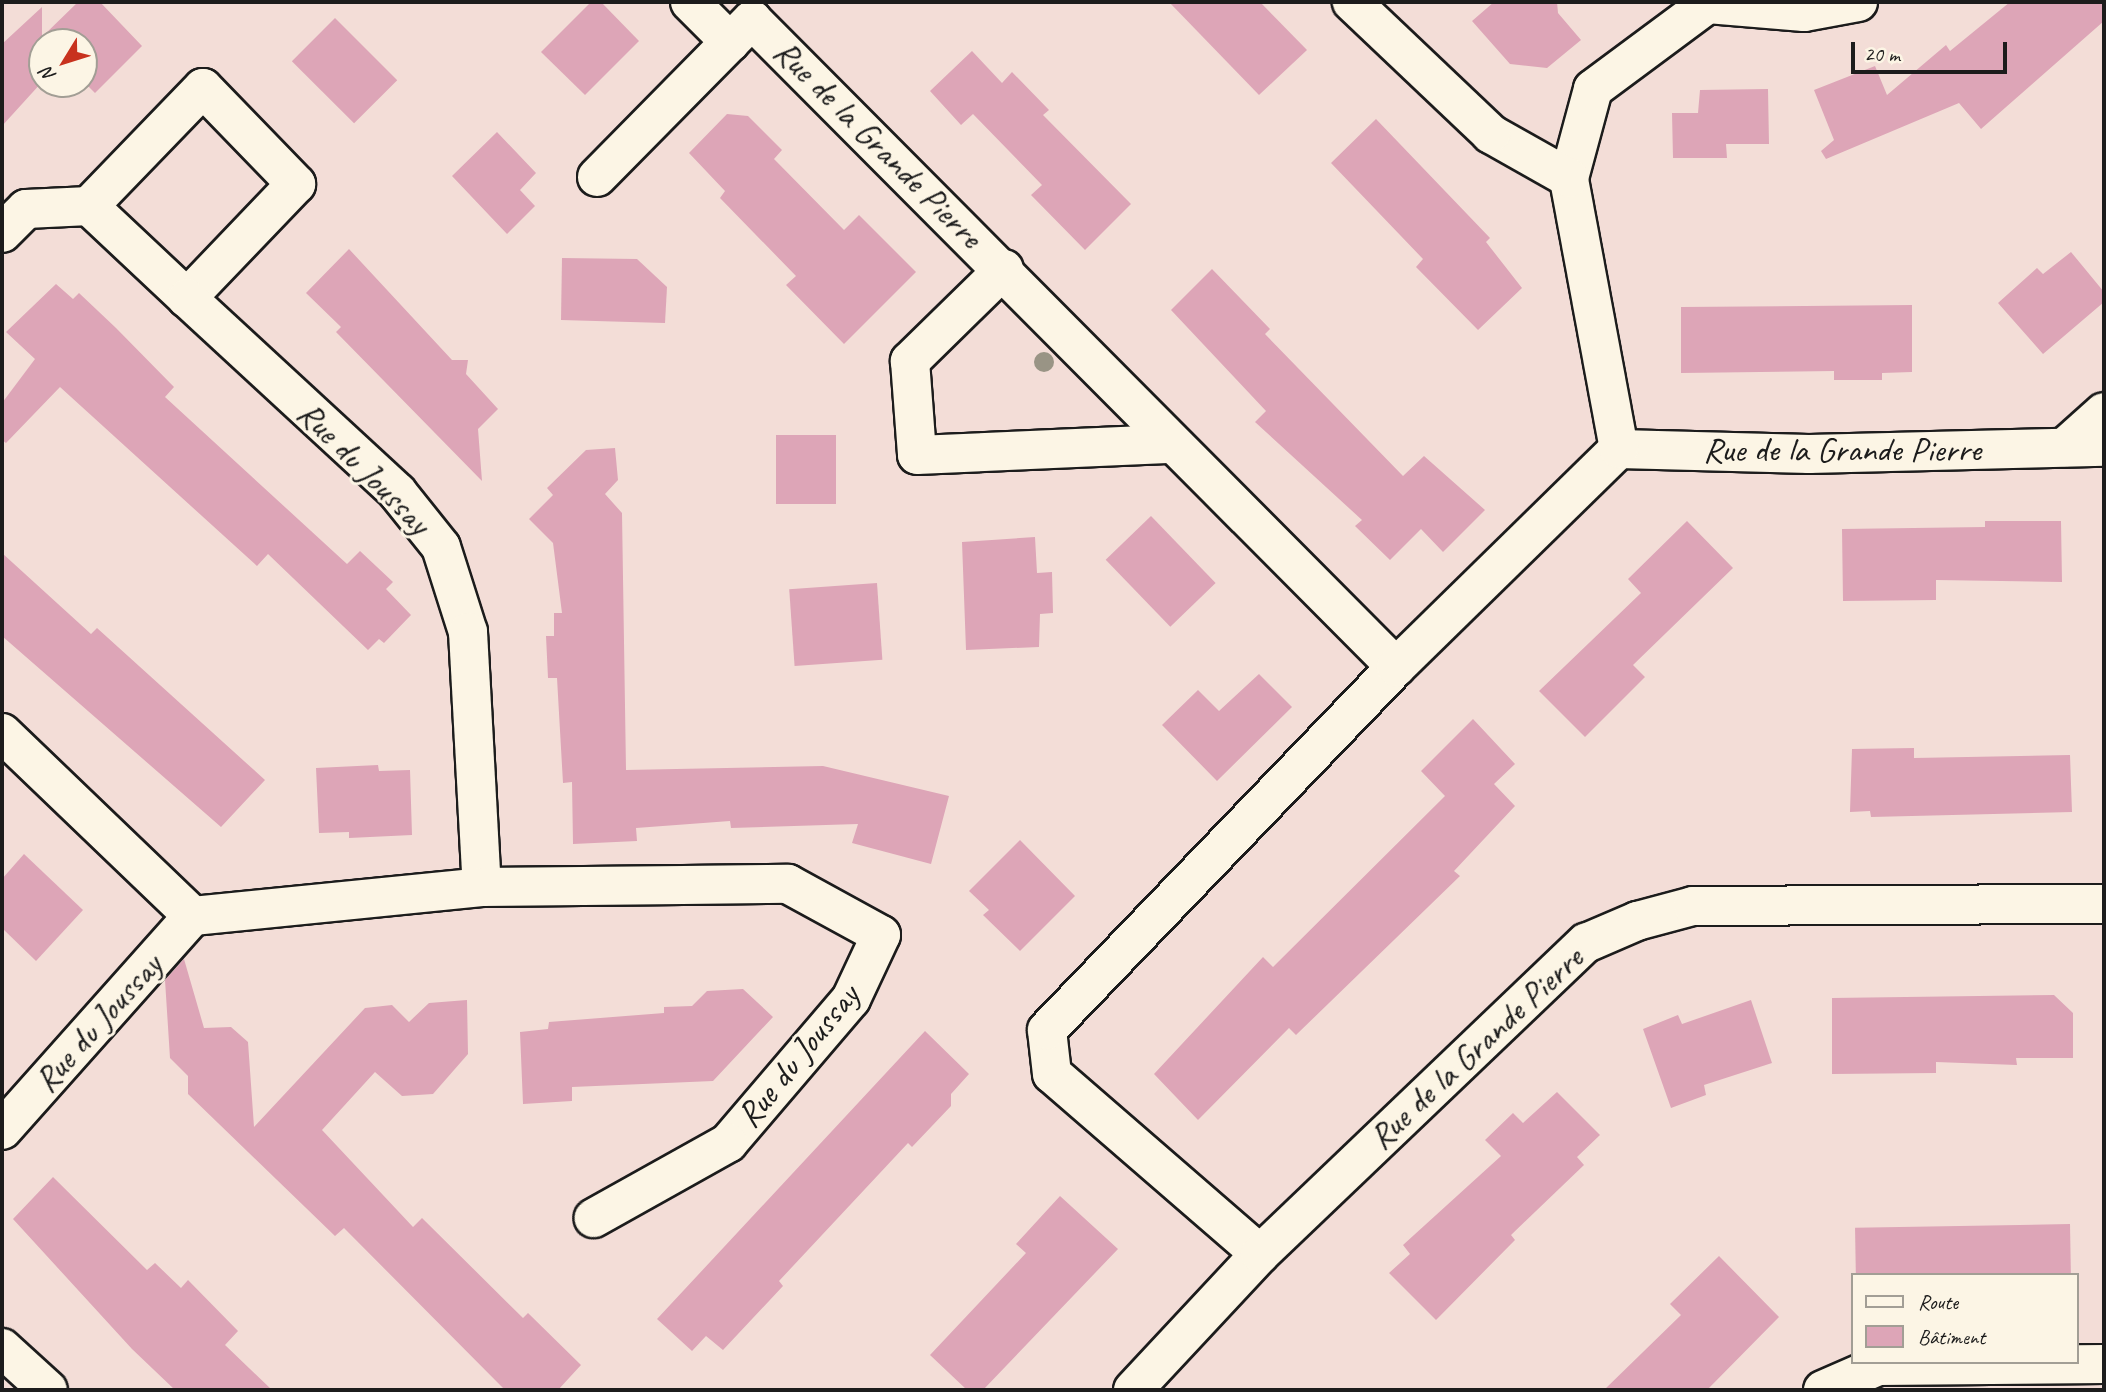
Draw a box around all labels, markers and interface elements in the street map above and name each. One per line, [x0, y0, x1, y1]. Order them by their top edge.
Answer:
north arrow [28, 28, 98, 98]
scale bar [1854, 28, 2010, 72]
street label: Rue de la Grande Pierre [765, 31, 991, 257]
text: 20 m [1864, 41, 1900, 67]
text: N [35, 63, 61, 87]
street label: Rue du Joussay [289, 393, 439, 543]
street label: Rue de la Grande Pierre [1702, 429, 1982, 471]
street label: Rue de la Grande Pierre [1360, 937, 1592, 1159]
street label: Rue du Joussay [25, 945, 171, 1101]
street label: Rue du Joussay [728, 976, 868, 1136]
legend [1850, 1273, 2078, 1364]
text: Route [1918, 1289, 1958, 1315]
text: Bâtiment [1918, 1324, 1985, 1350]

